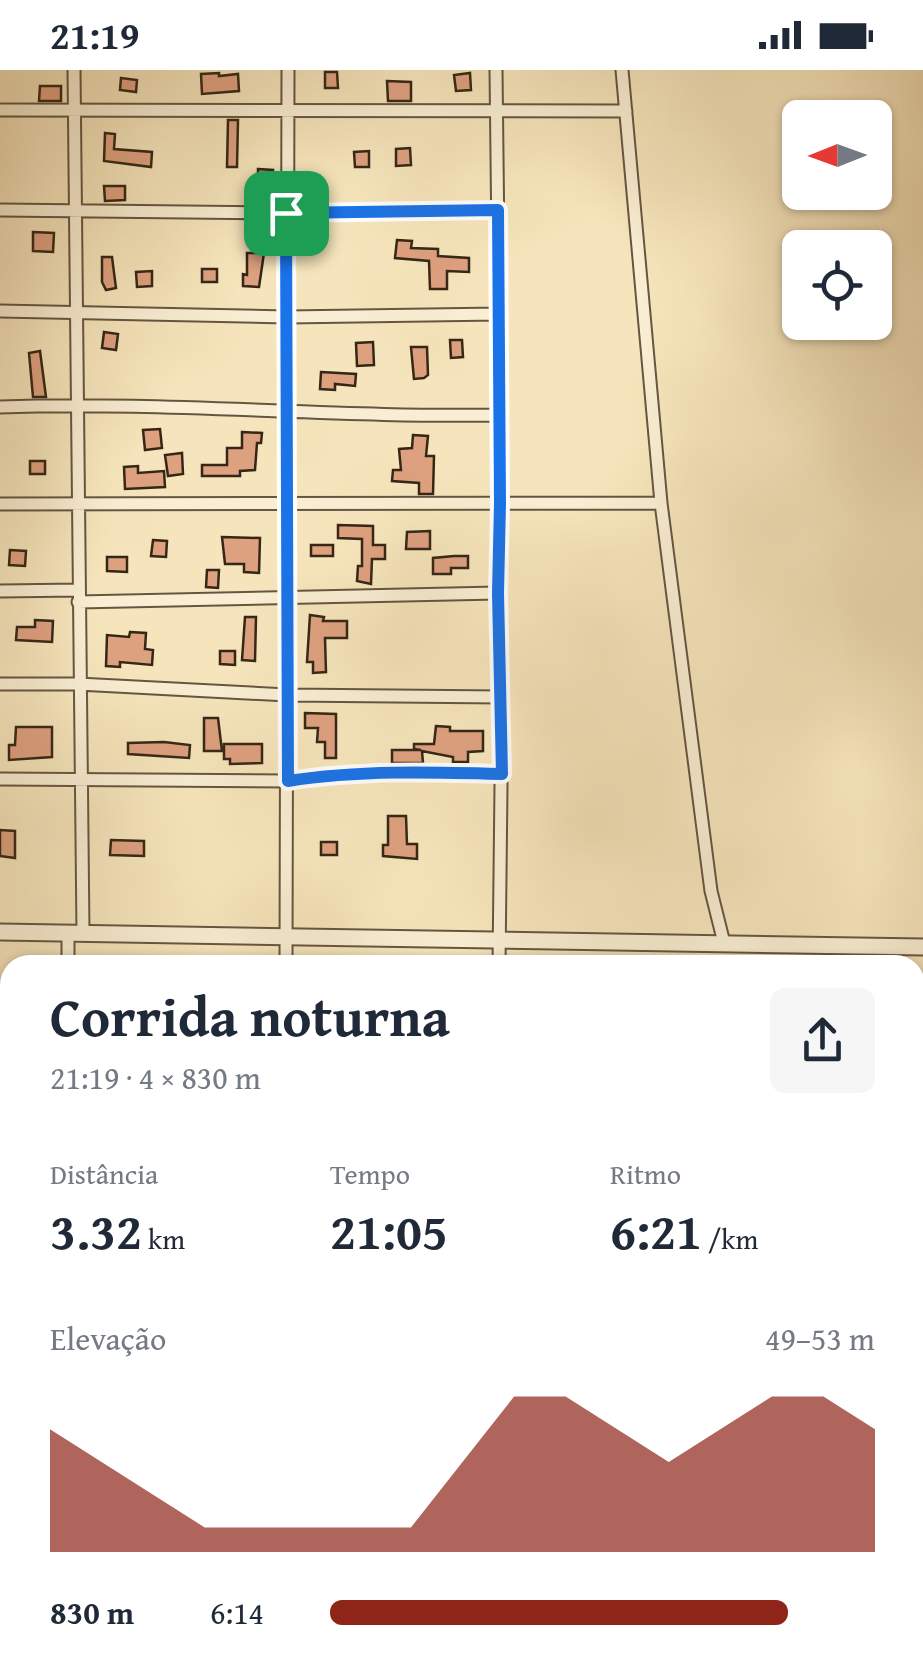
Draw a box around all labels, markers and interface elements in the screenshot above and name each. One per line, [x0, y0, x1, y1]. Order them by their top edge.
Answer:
text: 21:19 [50, 7, 140, 63]
north arrow [782, 100, 892, 210]
map controls [782, 100, 892, 340]
pin [244, 171, 329, 256]
icon: arrive [259, 186, 314, 241]
button: locate [782, 230, 892, 340]
text: Corrida noturna [50, 976, 450, 1056]
button: share [770, 988, 875, 1093]
text: 21:19 · 4 × 830 m [50, 1054, 261, 1101]
text: Distância [50, 1153, 158, 1194]
text: Tempo [330, 1153, 410, 1194]
text: Ritmo [610, 1153, 681, 1194]
text: 3.32 [50, 1194, 142, 1267]
text: 21:05 [330, 1194, 448, 1267]
text: 6:21 [610, 1194, 702, 1267]
text: km [142, 1218, 185, 1259]
text: /km [702, 1218, 758, 1259]
text: Elevação [50, 1315, 166, 1362]
text: 49–53 m [765, 1315, 875, 1362]
text: 830 m [50, 1589, 134, 1636]
text: 6:14 [210, 1589, 264, 1636]

